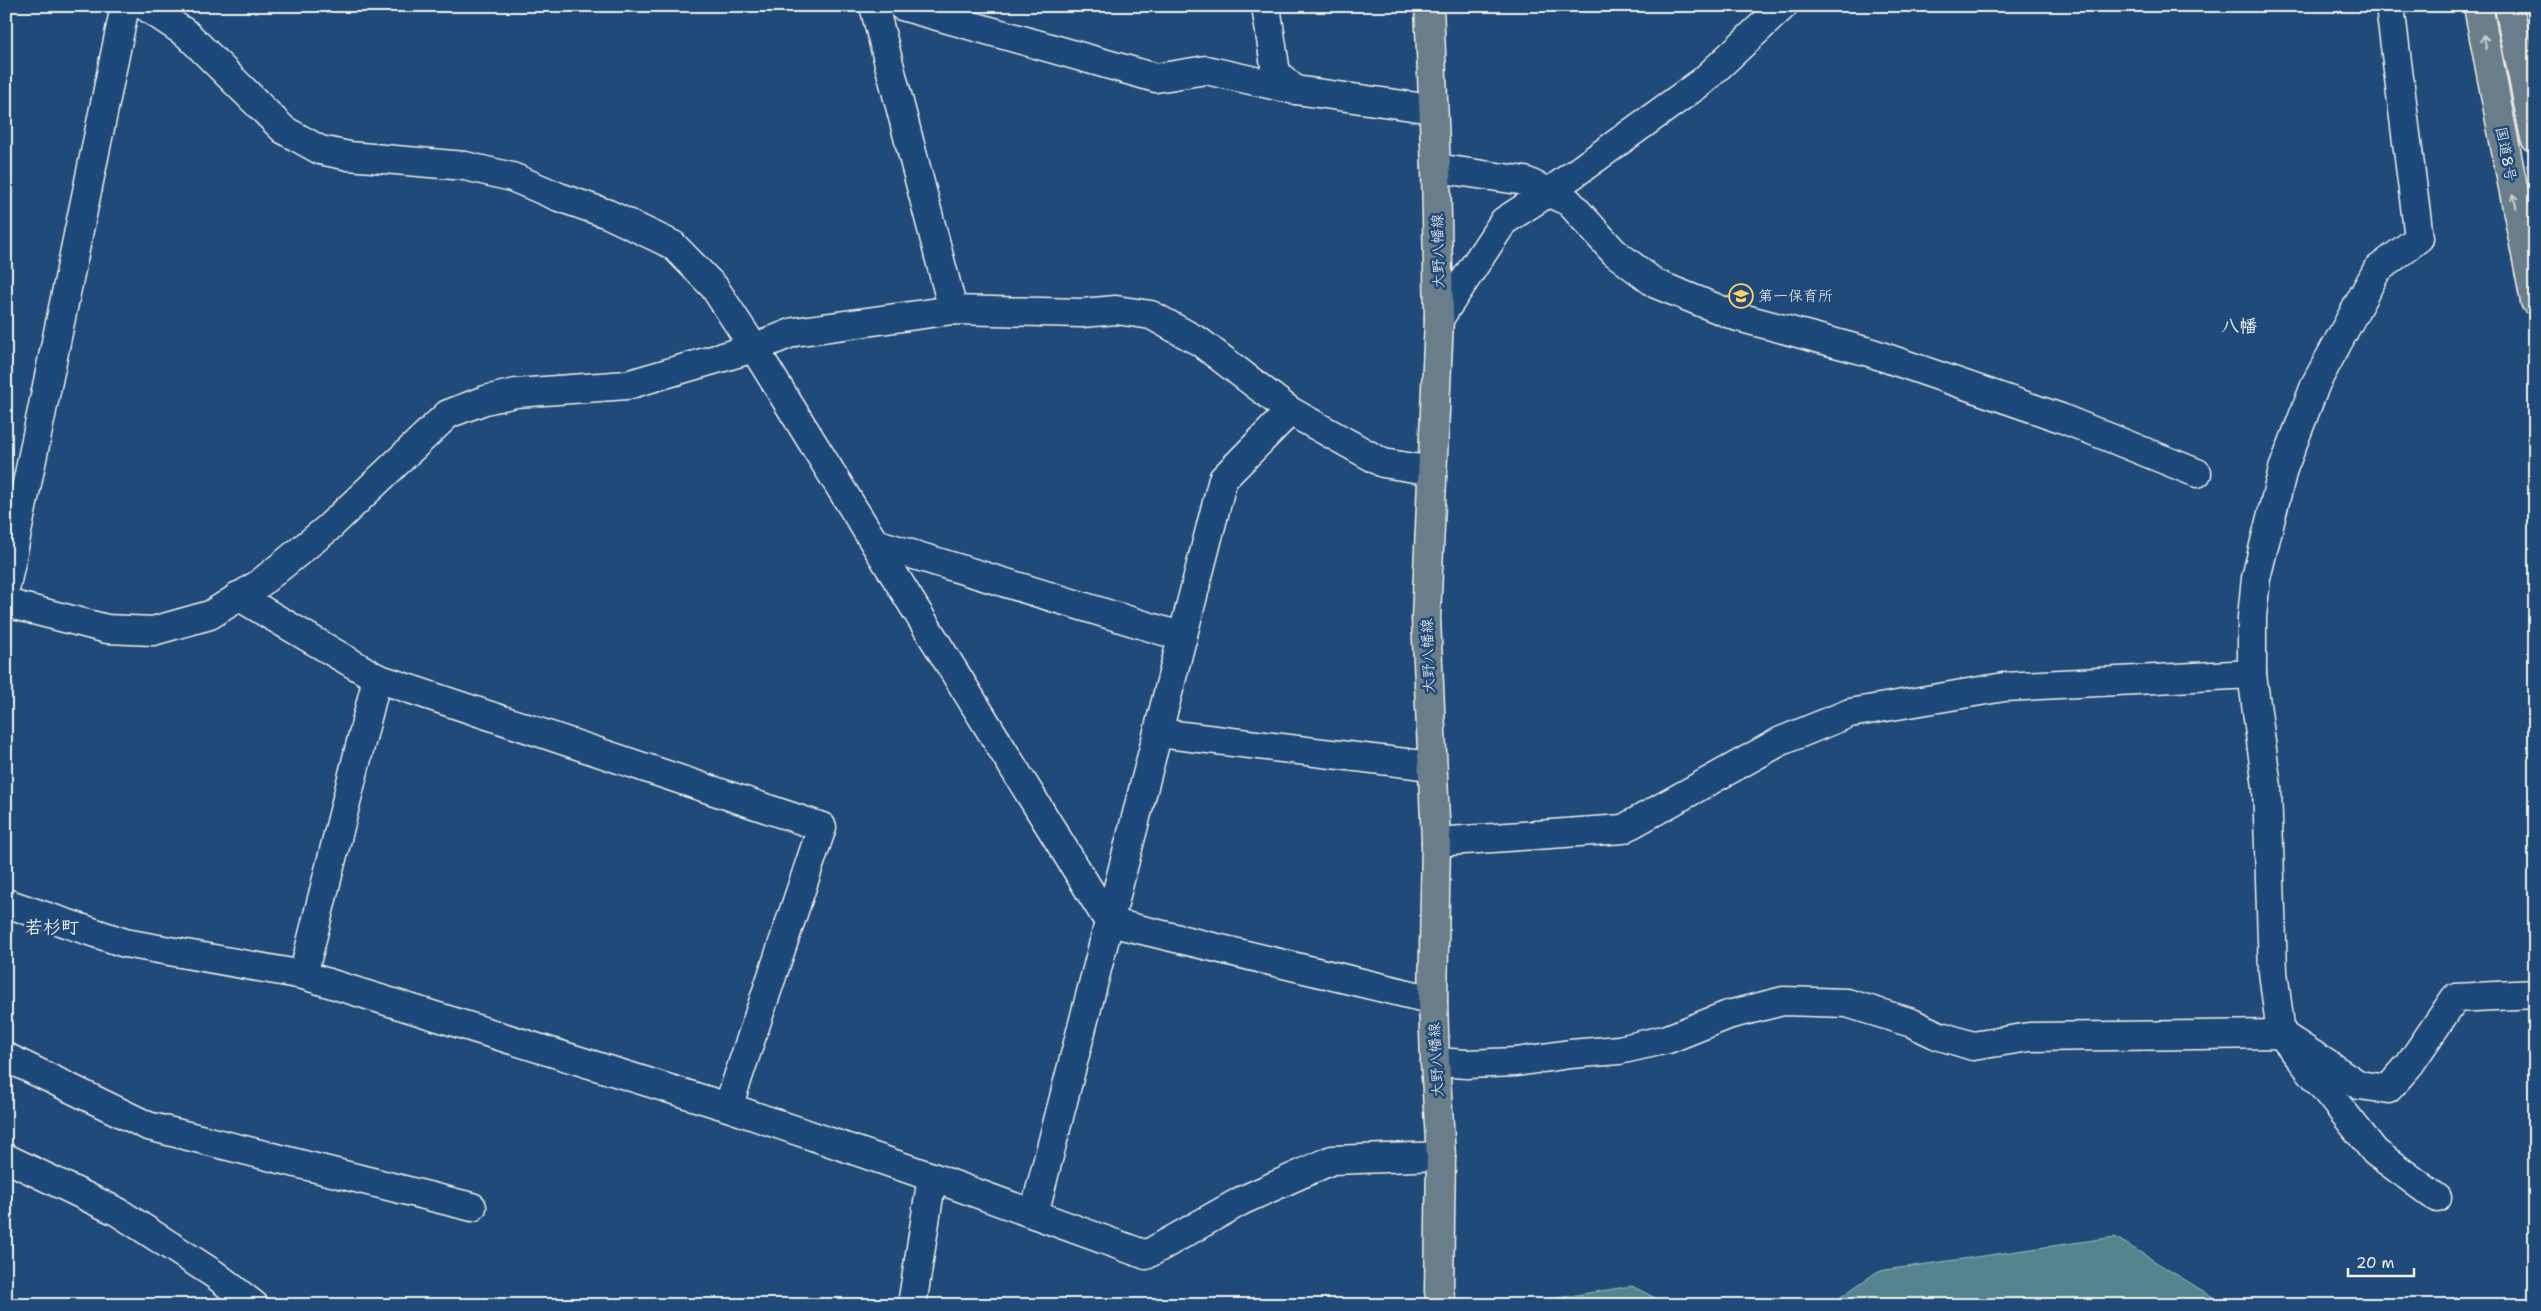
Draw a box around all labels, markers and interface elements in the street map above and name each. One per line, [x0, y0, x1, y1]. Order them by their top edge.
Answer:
one-way arrow [2479, 34, 2489, 50]
street label: 国道8号 [2491, 125, 2521, 183]
one-way arrow [2510, 194, 2520, 210]
street label: 大野八幡線 [1427, 213, 1449, 289]
school or university icon: 第一保育所 [1728, 283, 1754, 309]
place label: 第一保育所 [1758, 286, 1833, 306]
district label: 八幡 [2221, 314, 2257, 338]
street label: 大野八幡線 [1417, 618, 1439, 694]
district label: 若杉町 [25, 915, 79, 939]
street label: 大野八幡線 [1424, 1022, 1448, 1098]
scale bar [2348, 1246, 2415, 1278]
text: 20 m [2356, 1253, 2395, 1273]

